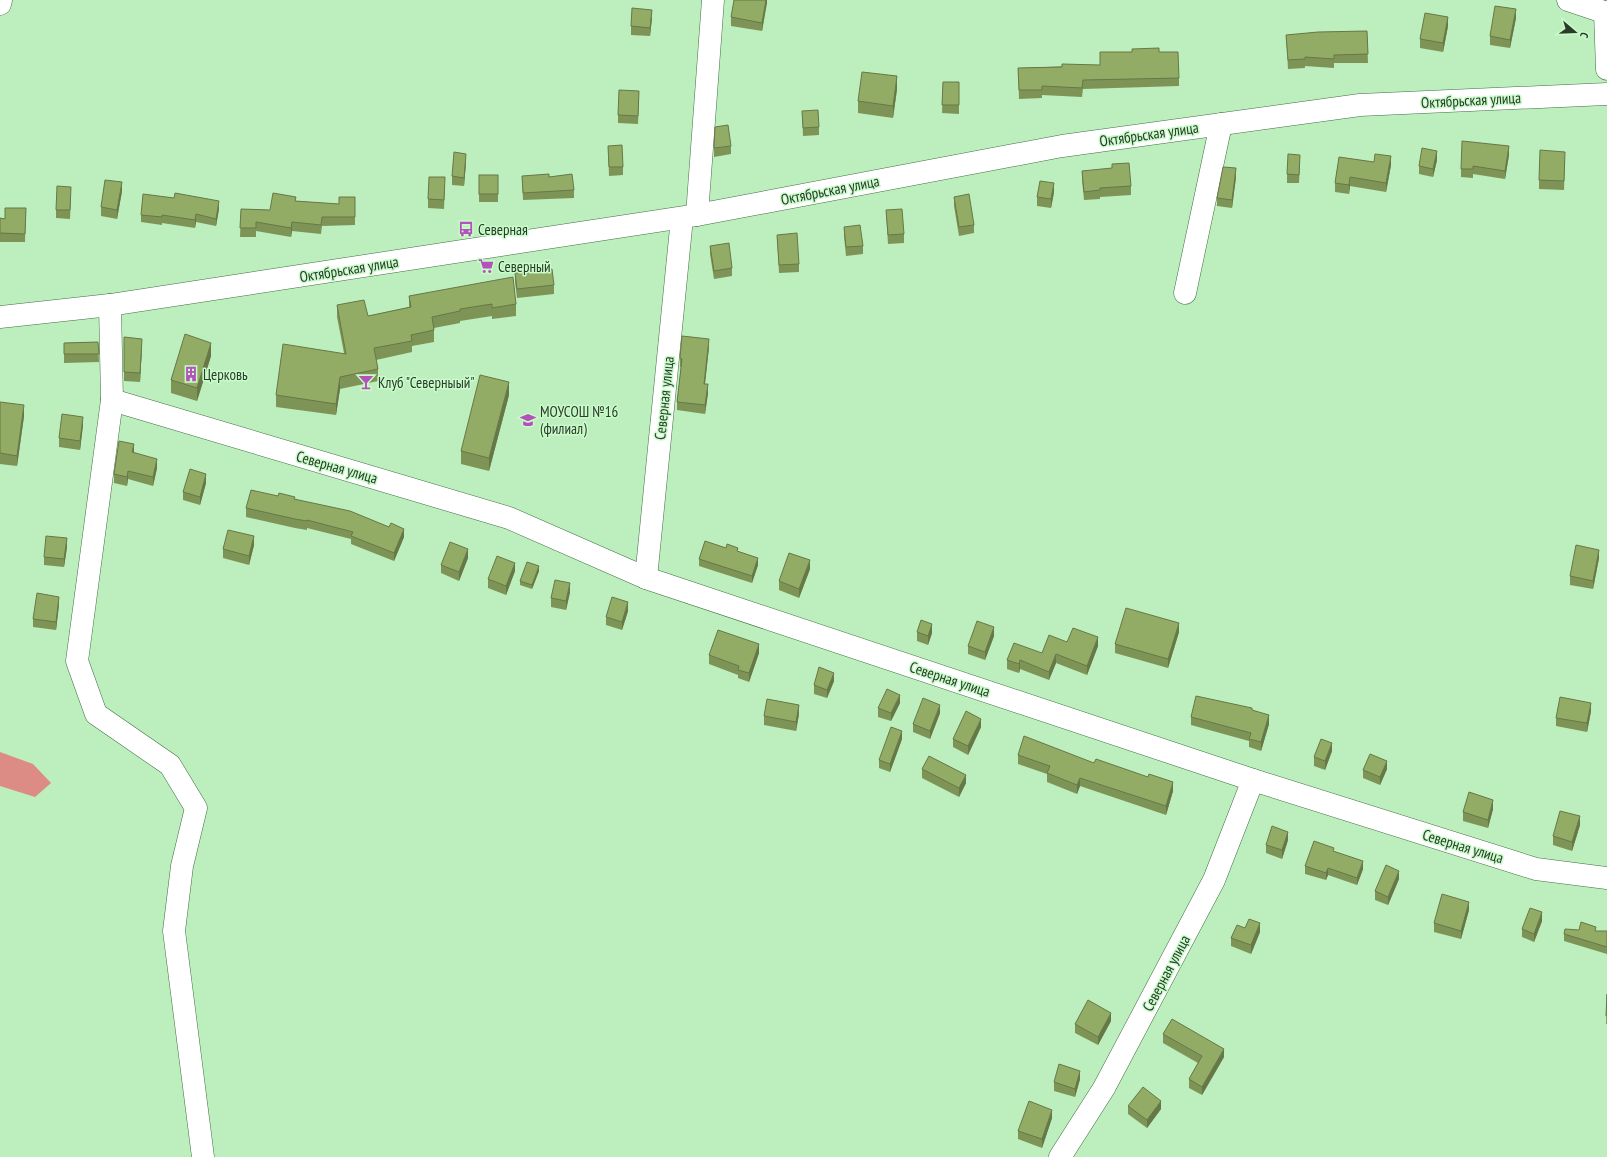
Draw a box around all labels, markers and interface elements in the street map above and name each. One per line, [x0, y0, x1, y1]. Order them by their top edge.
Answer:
north arrow [1555, 12, 1595, 52]
text: С [1577, 31, 1592, 40]
street label: Октябрьская улица [1421, 88, 1521, 112]
street label: Октябрьская улица [1098, 118, 1200, 150]
street label: Октябрьская улица [779, 171, 881, 209]
bus stop icon: Северная [457, 220, 475, 238]
place label: Северная [478, 220, 528, 239]
street label: Октябрьская улица [298, 252, 400, 286]
supermarket icon: Северный [477, 257, 495, 275]
place label: Северный [498, 257, 551, 276]
street label: Северная улица [650, 355, 678, 441]
building icon: Церковь [182, 365, 200, 383]
place label: Церковь [203, 365, 248, 384]
bar icon: Клуб "Северныый" [357, 373, 375, 391]
place label: Клуб "Северныый" [378, 373, 475, 392]
place label: МОУСОШ №16 (филиал) [540, 402, 618, 438]
school or university icon: МОУСОШ №16 (филиал) [519, 411, 537, 429]
street label: Северная улица [294, 446, 380, 488]
street label: Северная улица [907, 657, 993, 701]
street label: Северная улица [1420, 825, 1506, 867]
street label: Северная улица [1138, 932, 1194, 1014]

